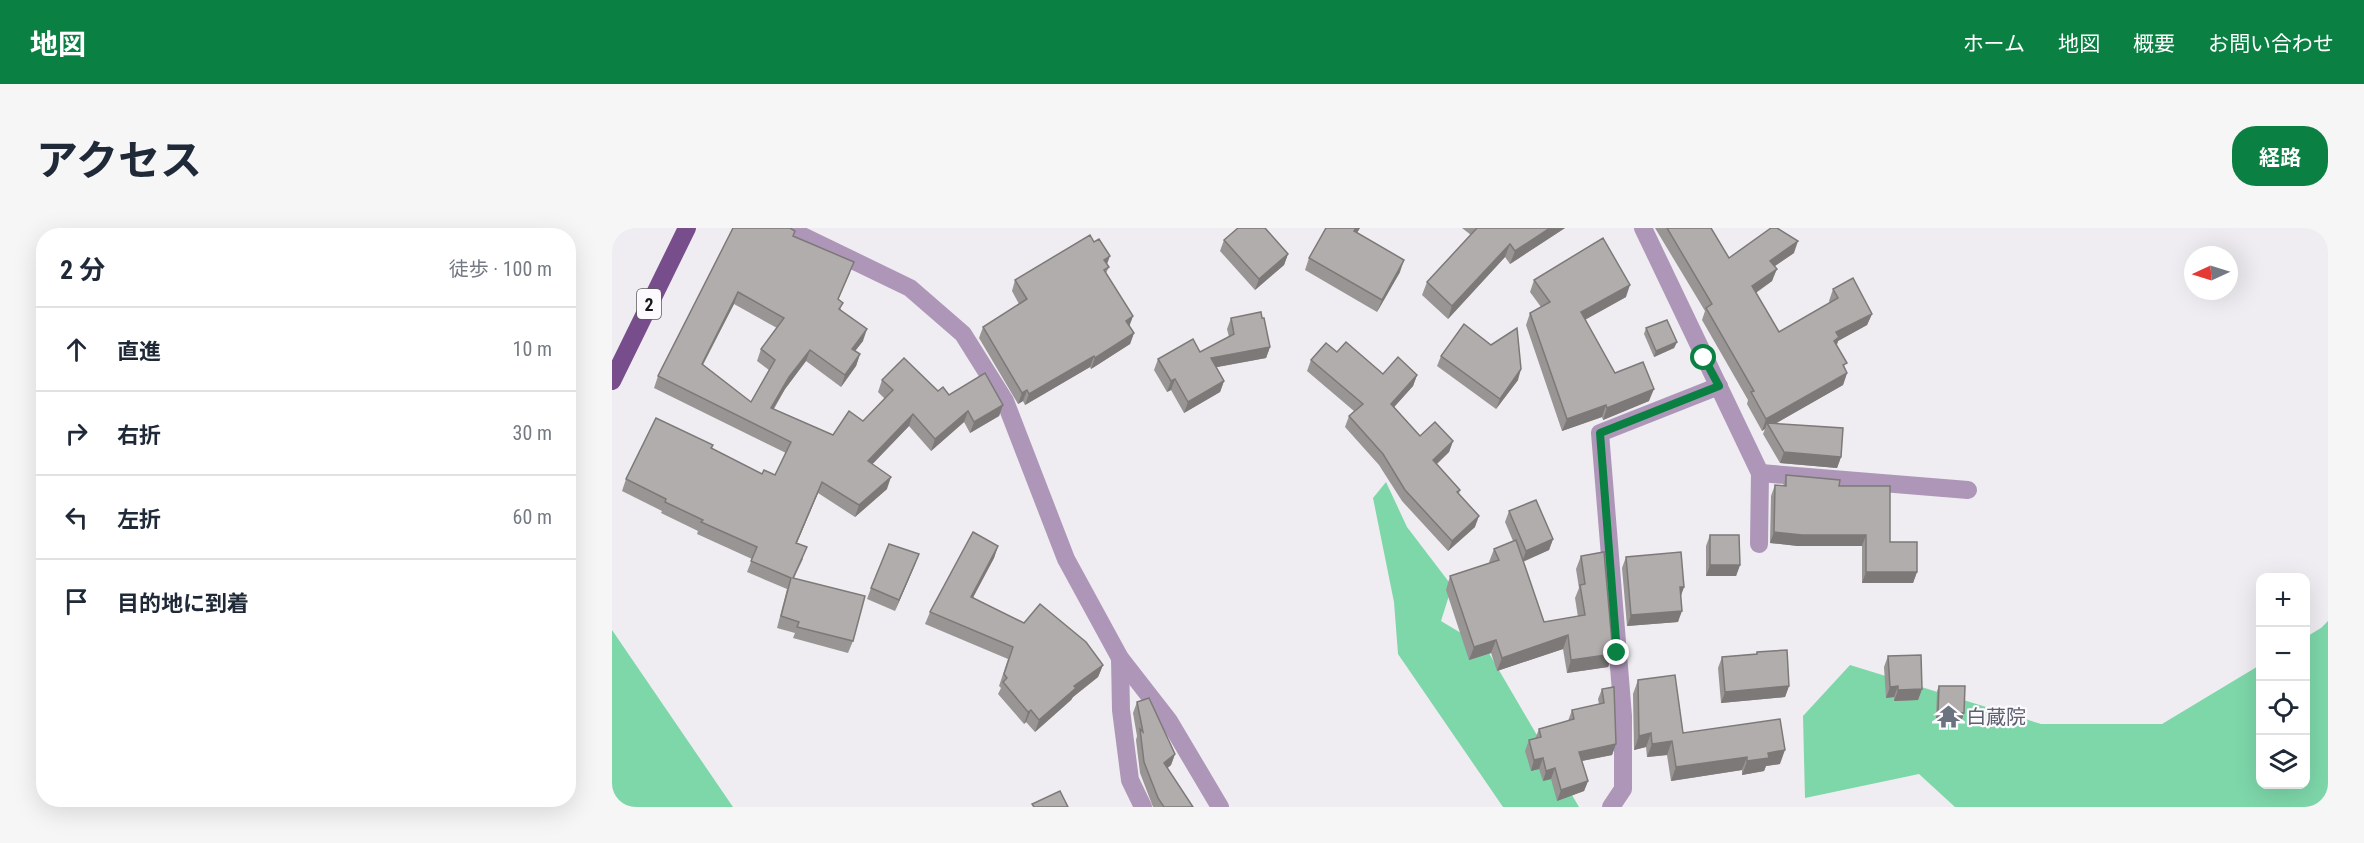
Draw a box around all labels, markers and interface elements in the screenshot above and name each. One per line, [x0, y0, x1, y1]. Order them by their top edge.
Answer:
text: 地図 [30, 28, 86, 61]
text: ホーム [1963, 32, 2025, 56]
text: 地図 [2058, 32, 2100, 56]
text: 概要 [2133, 32, 2175, 56]
text: お問い合わせ [2208, 32, 2334, 56]
button: 経路 [2232, 126, 2328, 186]
text: アクセス [36, 136, 202, 185]
north arrow [2184, 246, 2238, 300]
text: 2 分 [60, 255, 105, 285]
text: 徒歩 · 100 m [449, 257, 552, 281]
road number: 2 [637, 289, 661, 319]
icon: ahead [60, 333, 93, 366]
text: 10 m [513, 337, 552, 361]
text: 直進 [117, 339, 161, 364]
route start [1690, 344, 1716, 370]
icon: right [60, 417, 93, 450]
text: 30 m [513, 421, 552, 445]
text: 右折 [117, 423, 161, 448]
icon: left [60, 501, 93, 534]
text: 60 m [513, 505, 552, 529]
text: 左折 [117, 507, 161, 532]
map controls [2256, 573, 2310, 789]
button: + [2256, 573, 2310, 627]
icon: arrive [60, 585, 93, 618]
text: 目的地に到着 [117, 591, 249, 616]
button: − [2256, 627, 2310, 681]
route end [1603, 639, 1629, 665]
button: locate [2256, 681, 2310, 735]
temple icon: 白蔵院 [1935, 704, 1961, 730]
place label: 白蔵院 [1966, 705, 2026, 729]
button: layers [2256, 735, 2310, 789]

